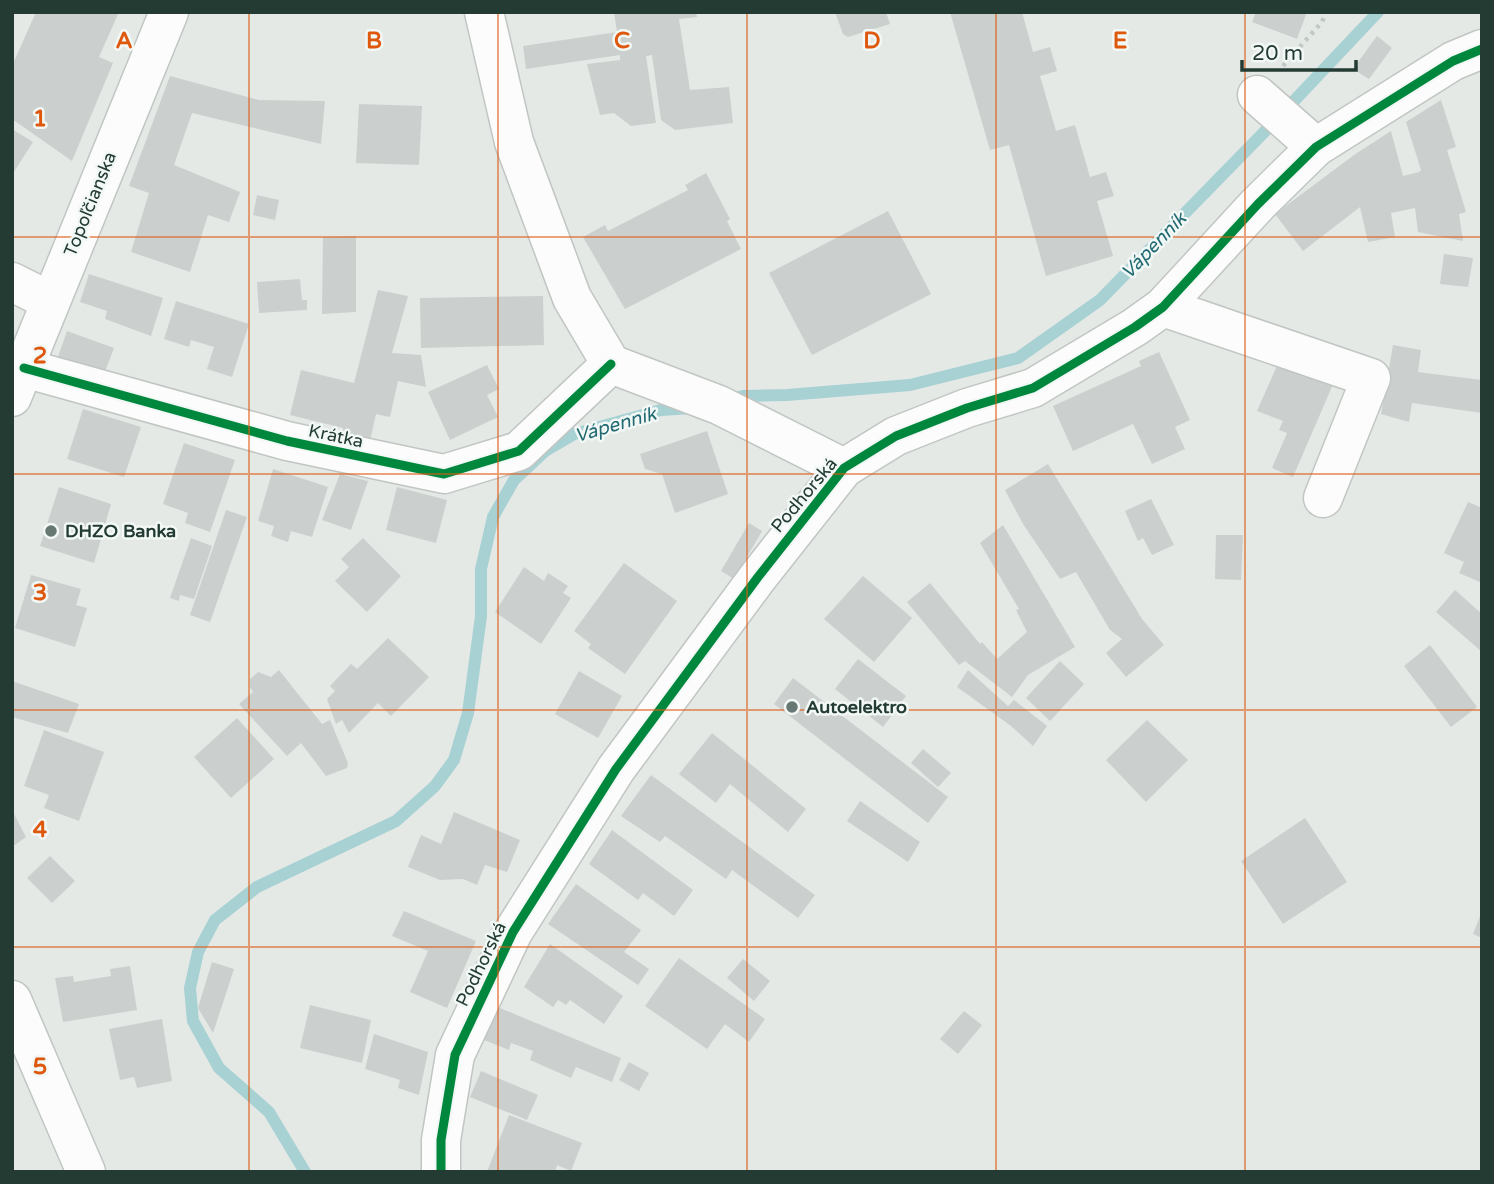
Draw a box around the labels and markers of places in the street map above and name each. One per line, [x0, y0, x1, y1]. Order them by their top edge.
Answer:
place label: DHZO Banka [65, 520, 176, 542]
marker: DHZO Banka [43, 523, 59, 539]
place label: Autoelektro [806, 696, 907, 718]
marker: Autoelektro [784, 699, 800, 715]

